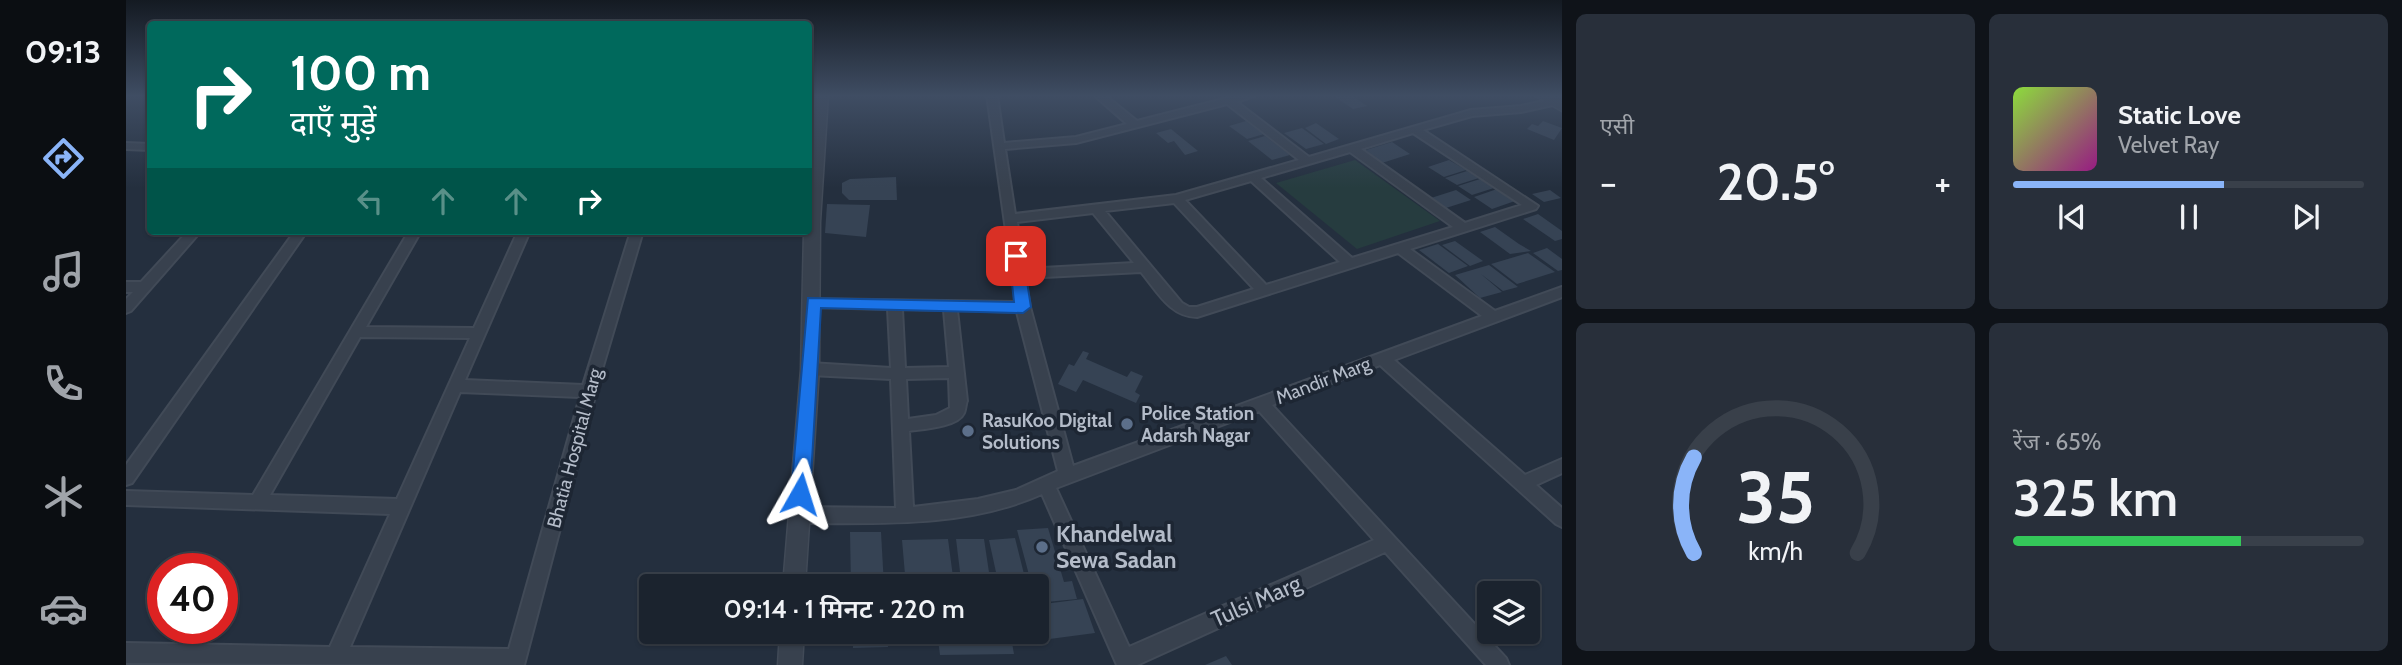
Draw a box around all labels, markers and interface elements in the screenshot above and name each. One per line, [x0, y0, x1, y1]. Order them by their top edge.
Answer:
text: 09:13 [25, 32, 101, 71]
text: 100 m [290, 43, 431, 102]
icon: right [175, 49, 266, 140]
text: Static Love [2118, 99, 2241, 131]
text: दाएँ मुड़ें [290, 103, 376, 142]
text: एसी [1600, 112, 1634, 140]
text: Velvet Ray [2118, 131, 2219, 159]
icon: directions [39, 134, 88, 183]
text: 20.5° [1717, 150, 1834, 213]
text: − [1600, 159, 1617, 206]
text: + [1934, 159, 1951, 206]
icon: left [351, 182, 389, 220]
icon: ahead [424, 182, 462, 220]
icon: ahead [497, 182, 535, 220]
icon: right [570, 182, 608, 220]
icon: previous [2053, 198, 2091, 236]
icon: pause [2170, 198, 2208, 236]
icon: next [2287, 198, 2325, 236]
pin [986, 226, 1046, 286]
icon: arrive [997, 237, 1035, 275]
icon: music [39, 247, 88, 296]
street label: Mandir Marg [1273, 352, 1374, 409]
icon: phone [39, 359, 88, 408]
street label: Bhatia Hospital Marg [542, 365, 607, 531]
place label: Police Station Adarsh Nagar [1141, 402, 1254, 447]
place label: RasuKoo Digital Solutions [982, 409, 1112, 454]
marker: Police Station Adarsh Nagar [1119, 416, 1135, 432]
marker: RasuKoo Digital Solutions [960, 423, 976, 439]
text: रेंज · 65% [2013, 428, 2101, 456]
text: 35 [1736, 453, 1815, 541]
position arrow [763, 457, 837, 531]
text: 325 km [2013, 466, 2178, 529]
icon: climate [39, 472, 88, 521]
place label: Khandelwal Sewa Sadan [1056, 520, 1177, 574]
text: km/h [1748, 536, 1803, 566]
marker: Khandelwal Sewa Sadan [1034, 539, 1050, 555]
speed limit sign: 40 [147, 553, 238, 644]
street label: Tulsi Marg [1207, 569, 1306, 633]
map controls [1477, 581, 1540, 644]
button: layers [1477, 581, 1540, 644]
icon: car [39, 584, 88, 633]
text: 09:14 · 1 मिनट · 220 m [723, 593, 965, 625]

